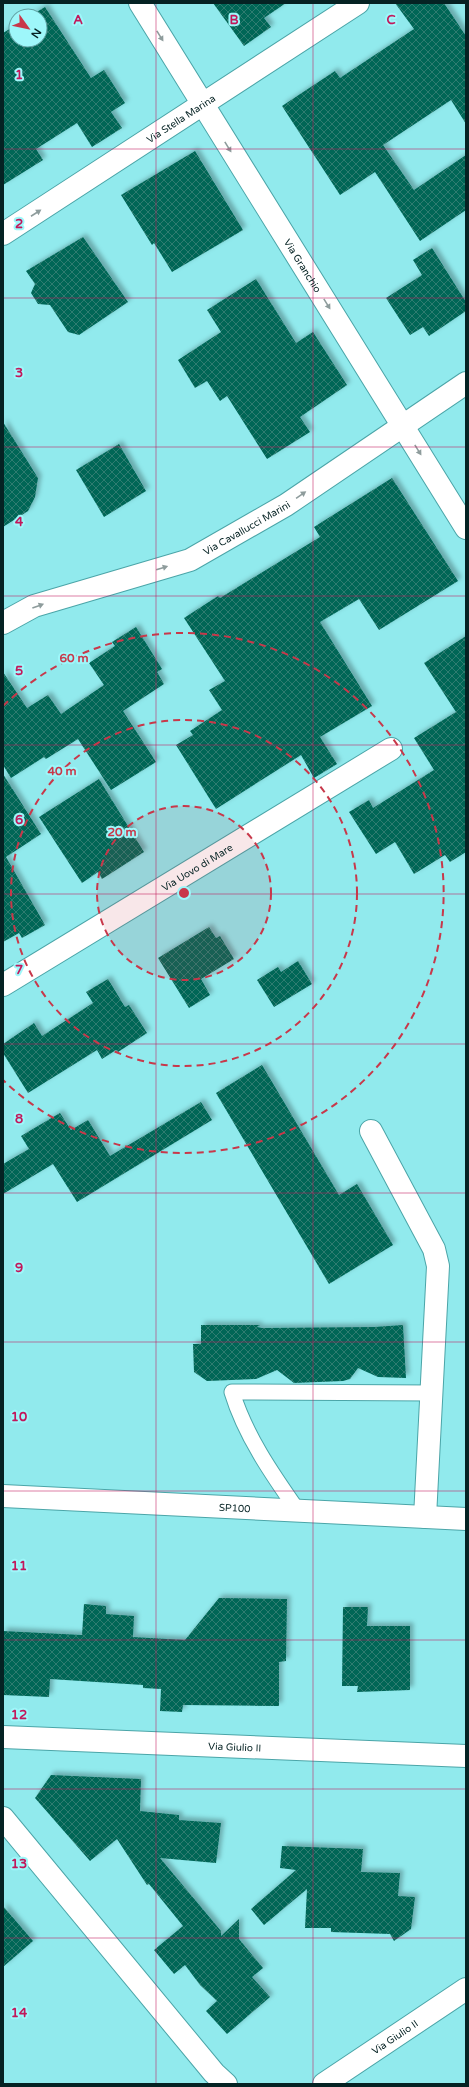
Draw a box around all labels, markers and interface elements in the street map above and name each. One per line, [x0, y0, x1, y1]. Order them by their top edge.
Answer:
north arrow [8, 8, 48, 48]
text: A [73, 12, 83, 28]
text: B [229, 12, 239, 28]
text: C [386, 12, 396, 28]
text: N [28, 26, 44, 40]
one-way arrow [156, 31, 164, 41]
text: 1 [15, 67, 23, 83]
street label: Via Stella Marina [145, 92, 218, 146]
one-way arrow [225, 141, 232, 153]
one-way arrow [30, 209, 42, 216]
text: 2 [15, 216, 23, 232]
street label: Via Granchio [281, 237, 323, 295]
one-way arrow [323, 299, 331, 310]
text: 3 [15, 365, 23, 381]
one-way arrow [414, 445, 422, 455]
one-way arrow [296, 491, 306, 499]
street label: Via Cavallucci Marini [201, 499, 293, 558]
text: 4 [15, 514, 24, 530]
one-way arrow [156, 565, 168, 571]
one-way arrow [32, 602, 44, 608]
text: 60 m [59, 651, 89, 665]
text: 5 [15, 663, 23, 679]
text: 40 m [47, 764, 77, 778]
text: 6 [15, 812, 23, 828]
text: 20 m [107, 825, 137, 839]
street label: Via Uovo di Mare [160, 842, 235, 894]
centre of rings [177, 886, 191, 900]
text: 7 [15, 962, 23, 978]
text: 8 [15, 1111, 23, 1127]
text: 9 [15, 1260, 23, 1276]
text: 10 [11, 1409, 27, 1425]
street label: SP100 [219, 1502, 251, 1515]
text: 11 [11, 1558, 27, 1574]
text: 12 [11, 1707, 27, 1723]
street label: Via Giulio II [208, 1740, 262, 1755]
text: 13 [11, 1856, 27, 1872]
text: 14 [11, 2005, 28, 2021]
street label: Via Giulio II [370, 2018, 421, 2057]

